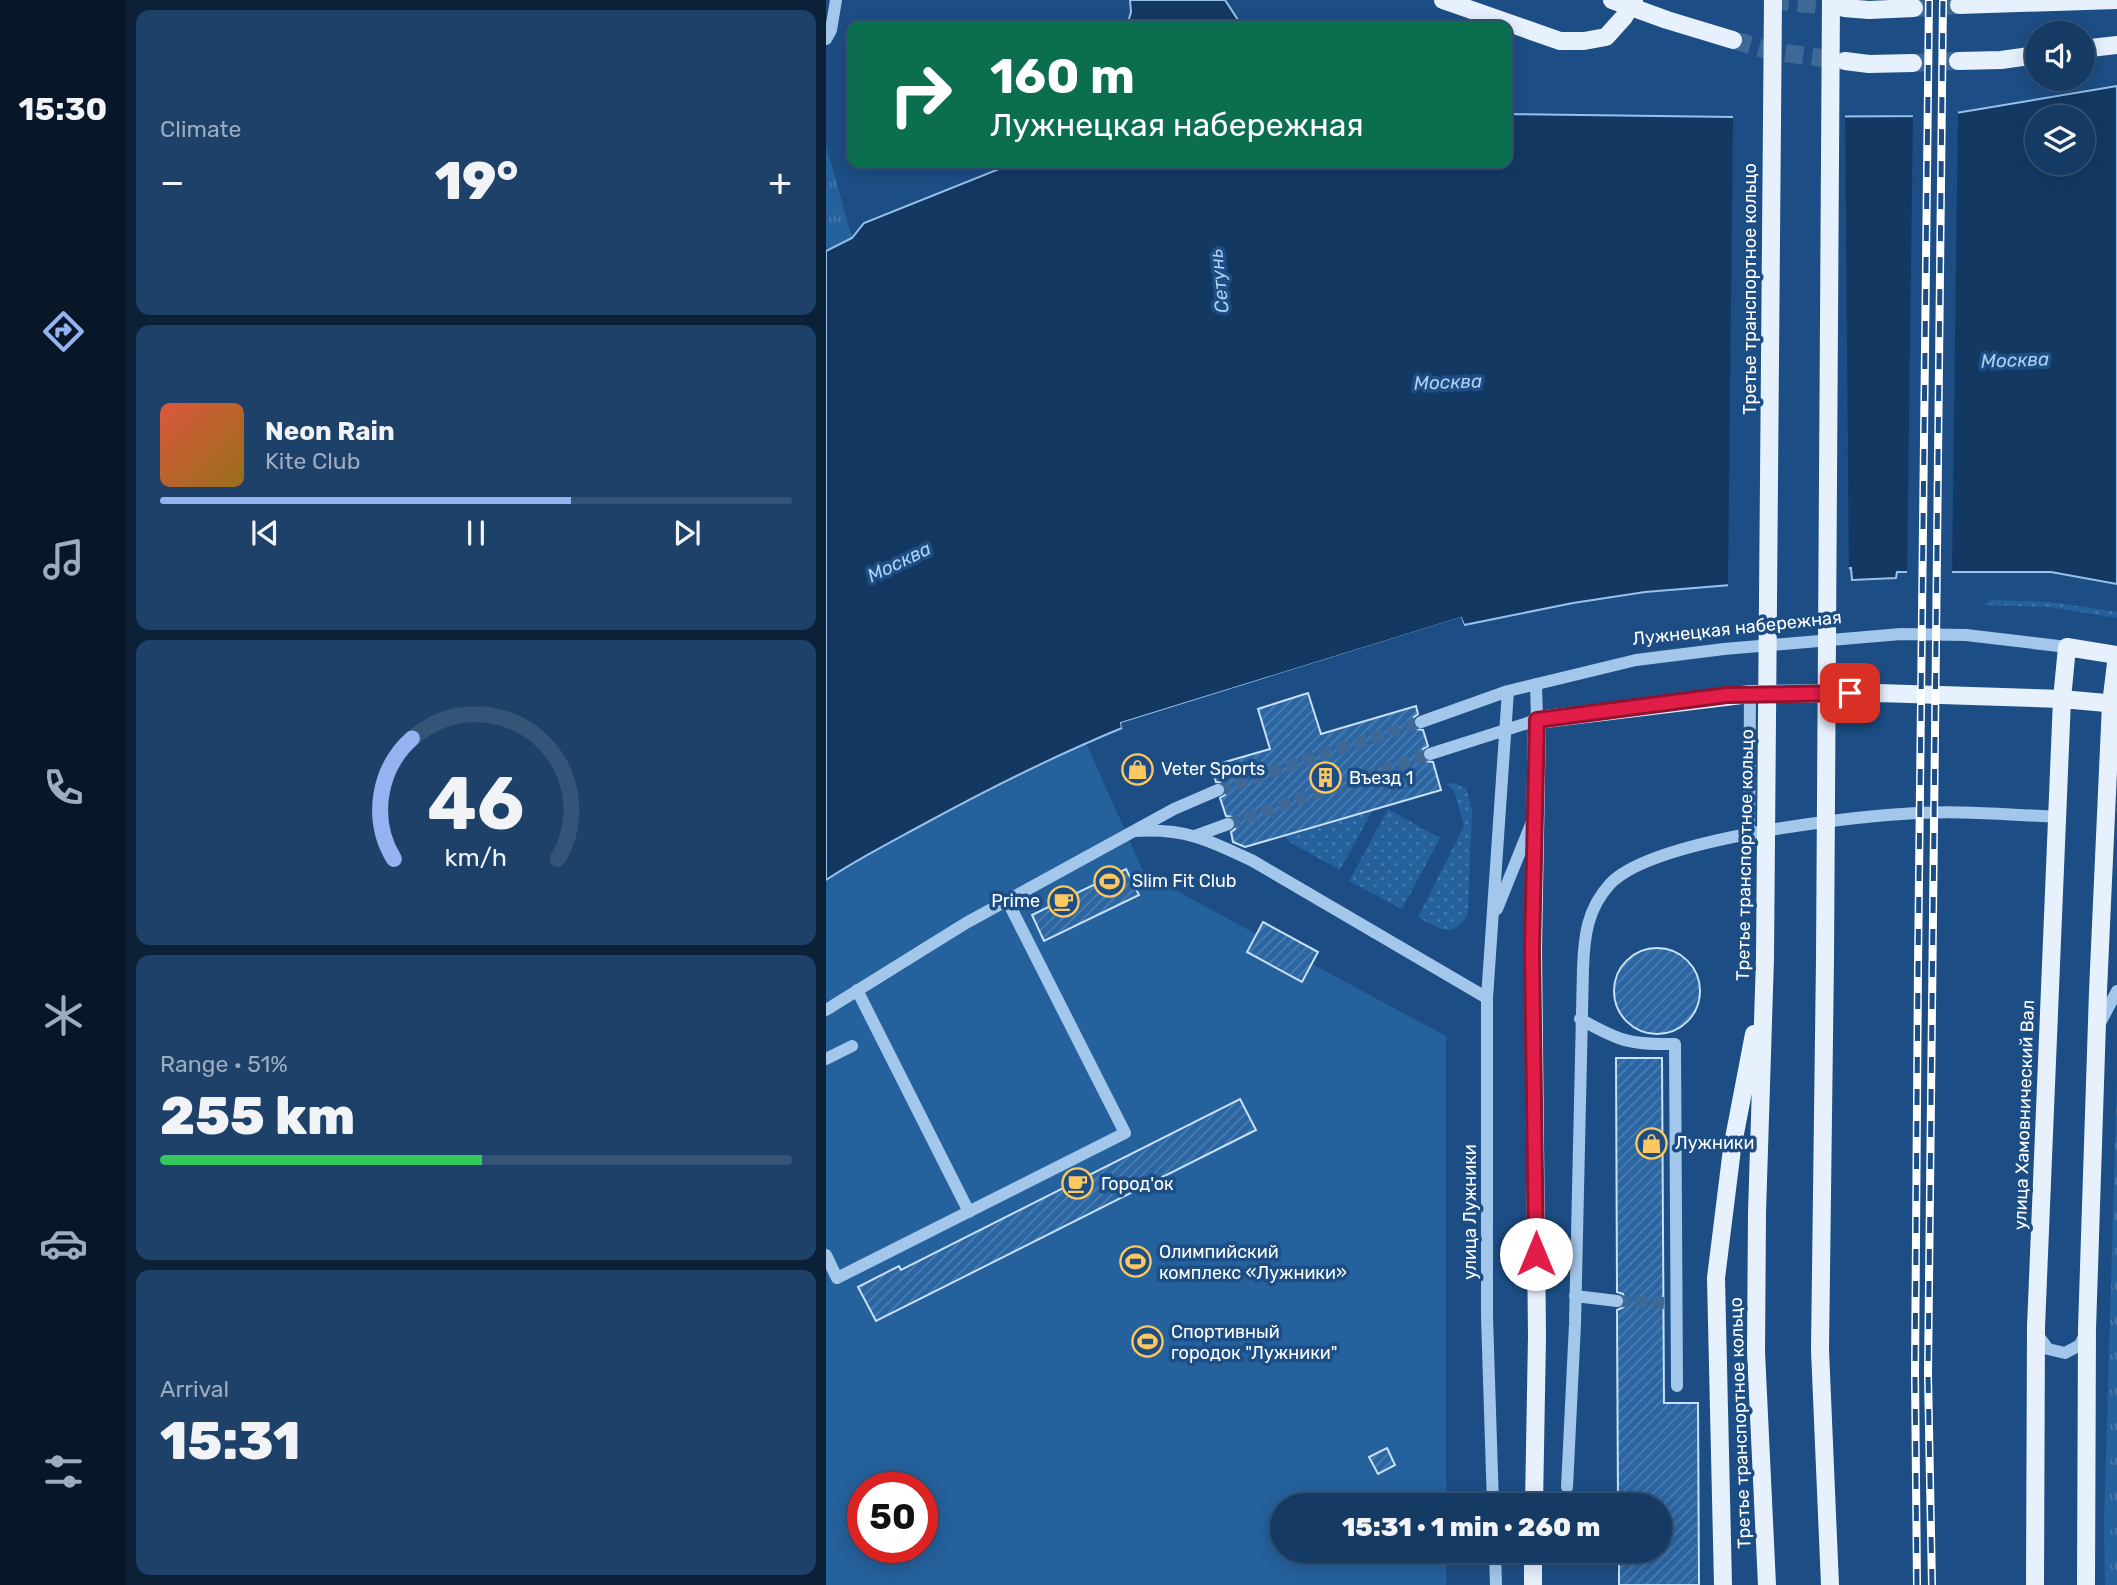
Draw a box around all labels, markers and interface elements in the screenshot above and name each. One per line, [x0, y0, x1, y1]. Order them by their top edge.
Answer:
map controls [2025, 21, 2095, 175]
button: sound [2025, 21, 2095, 91]
text: 160 m [990, 47, 1135, 105]
icon: right [875, 49, 966, 140]
text: 15:30 [19, 90, 107, 128]
button: layers [2025, 105, 2095, 175]
text: Лужнецкая набережная [990, 106, 1364, 144]
text: Climate [160, 115, 241, 143]
text: 19° [435, 150, 518, 212]
text: − [160, 159, 185, 205]
text: + [768, 159, 792, 205]
street label: Третье транспортное кольцо [1739, 163, 1761, 415]
water label: Сетунь [1204, 248, 1234, 314]
icon: directions [39, 307, 88, 356]
water label: Москва [1980, 347, 2050, 373]
water label: Москва [1413, 369, 1483, 395]
text: Neon Rain [265, 416, 395, 447]
text: Kite Club [265, 447, 360, 475]
icon: previous [246, 514, 284, 552]
icon: pause [457, 514, 495, 552]
icon: next [668, 514, 706, 552]
icon: music [39, 535, 88, 584]
water label: Москва [863, 537, 935, 587]
street label: Лужнецкая набережная [1631, 606, 1843, 650]
pin [1820, 663, 1880, 723]
icon: arrive [1831, 674, 1869, 712]
street label: Третье транспортное кольцо [1732, 729, 1758, 981]
shop icon: Veter Sports [1121, 752, 1155, 786]
place label: Veter Sports [1161, 758, 1265, 780]
text: 46 [427, 761, 525, 847]
building icon: Въезд 1 [1309, 761, 1343, 795]
icon: phone [39, 763, 88, 812]
place label: Въезд 1 [1349, 767, 1414, 789]
text: km/h [445, 842, 507, 871]
sports icon: Slim Fit Club [1092, 864, 1126, 898]
place label: Slim Fit Club [1132, 870, 1237, 892]
cafe icon: Prime [1046, 884, 1080, 918]
place label: Prime [991, 890, 1040, 912]
icon: climate [39, 991, 88, 1040]
street label: улица Хамовнический Вал [2009, 999, 2039, 1231]
text: Range · 51% [160, 1050, 288, 1078]
text: 255 km [160, 1085, 355, 1147]
shop icon: Лужники [1635, 1126, 1669, 1160]
place label: Лужники [1675, 1132, 1754, 1154]
street label: улица Лужники [1459, 1144, 1481, 1280]
cafe icon: Город'ок [1061, 1167, 1095, 1201]
place label: Город'ок [1101, 1173, 1174, 1195]
position arrow [1499, 1217, 1573, 1291]
icon: car [39, 1219, 88, 1268]
place label: Олимпийский комплекс «Лужники» [1159, 1241, 1347, 1284]
sports icon: Олимпийский комплекс «Лужники» [1119, 1245, 1153, 1279]
street label: Третье транспортное кольцо [1725, 1297, 1755, 1549]
place label: Спортивный городок "Лужники" [1171, 1321, 1337, 1364]
sports icon: Спортивный городок "Лужники" [1131, 1325, 1165, 1359]
text: Arrival [160, 1375, 229, 1403]
text: 15:31 [160, 1410, 300, 1472]
icon: filters [39, 1447, 88, 1496]
speed limit sign: 50 [847, 1472, 938, 1563]
text: 15:31 · 1 min · 260 m [1342, 1512, 1600, 1543]

